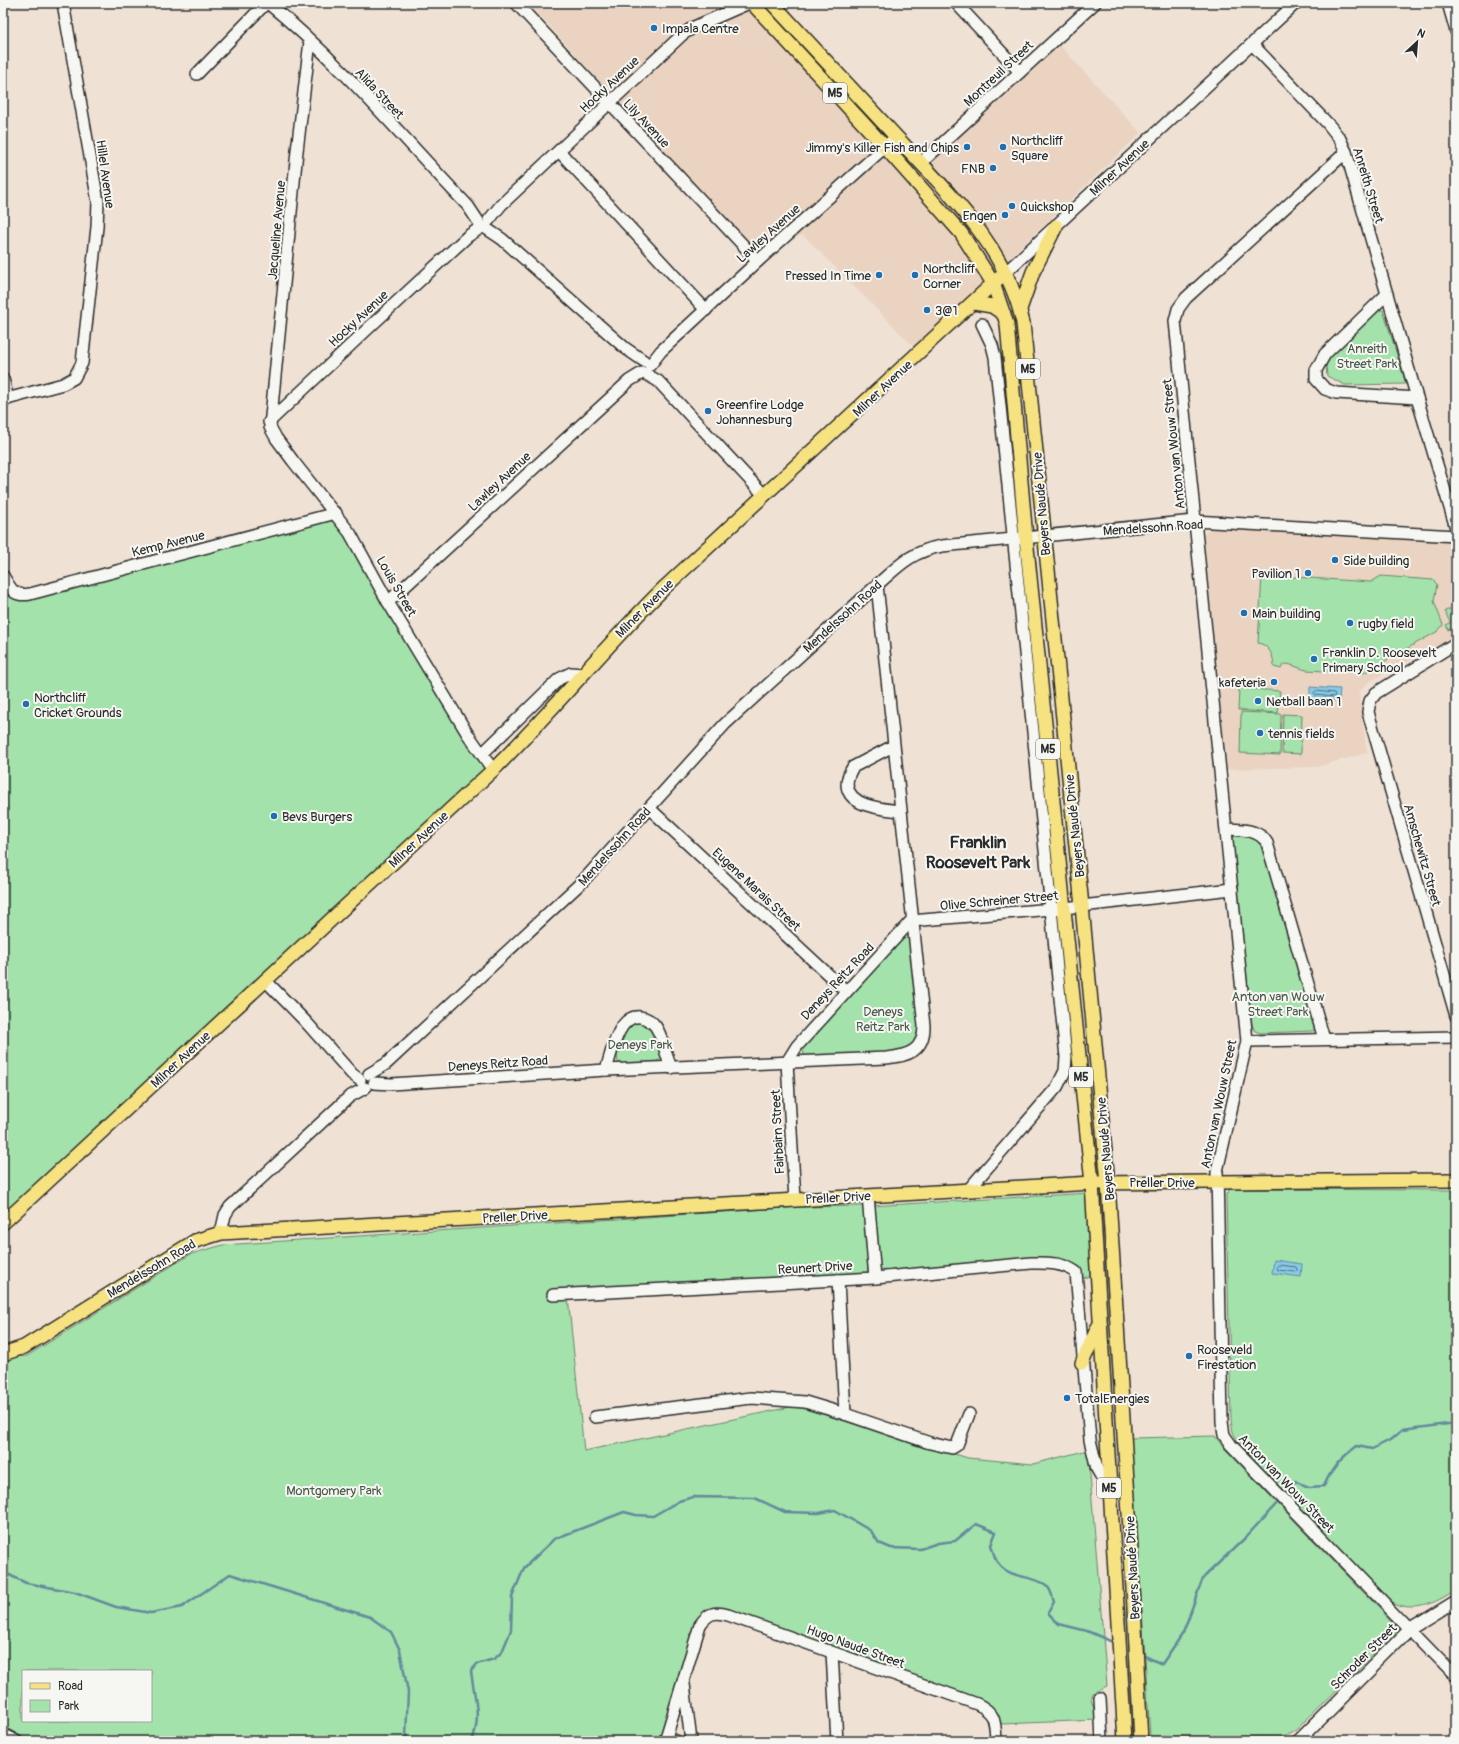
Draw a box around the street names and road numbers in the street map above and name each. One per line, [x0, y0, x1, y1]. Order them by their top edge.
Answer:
street label: Montreuil Street [960, 37, 1037, 110]
street label: Hocky Avenue [577, 53, 643, 116]
street label: Alida Street [351, 65, 408, 123]
road number: M5 [823, 83, 847, 103]
street label: Lily Avenue [620, 96, 673, 152]
street label: Milner Avenue [1086, 136, 1153, 199]
street label: Hillel Avenue [92, 139, 118, 210]
street label: Anreith Street [1349, 146, 1387, 226]
street label: Jacqueline Avenue [265, 179, 289, 280]
street label: Lawley Avenue [734, 201, 804, 266]
street label: Hocky Avenue [326, 287, 392, 350]
street label: Milner Avenue [849, 357, 916, 420]
road number: M5 [1016, 359, 1040, 379]
street label: Anton van Wouw Street [1159, 377, 1189, 510]
street label: Lawley Avenue [465, 448, 535, 515]
street label: Beyers Naudé Drive [1029, 451, 1054, 556]
street label: Mendelssohn Road [1102, 517, 1204, 539]
street label: Kemp Avenue [130, 527, 207, 561]
street label: Louis Street [372, 553, 420, 620]
street label: Milner Avenue [612, 576, 678, 641]
street label: Mendelssohn Road [800, 577, 885, 656]
road number: M5 [1036, 739, 1060, 759]
street label: Beyers Naudé Drive [1062, 773, 1088, 878]
street label: Amschewitz Street [1400, 802, 1444, 909]
street label: Mendelssohn Road [575, 804, 654, 889]
street label: Milner Avenue [385, 808, 452, 871]
street label: Eugene Marais Street [709, 845, 804, 935]
street label: Olive Schreiner Street [939, 888, 1060, 914]
street label: Deneys Reitz Road [798, 940, 878, 1024]
street label: Milner Avenue [147, 1028, 214, 1091]
street label: Anton van Wouw Street [1198, 1038, 1241, 1170]
street label: Deneys Reitz Road [448, 1053, 549, 1075]
road number: M5 [1069, 1067, 1093, 1087]
street label: Fairbairn Street [768, 1088, 788, 1175]
street label: Beyers Naudé Drive [1093, 1096, 1118, 1201]
street label: Preller Drive [1129, 1175, 1195, 1191]
street label: Preller Drive [805, 1188, 872, 1208]
street label: Preller Drive [482, 1207, 549, 1227]
street label: Mendelssohn Road [104, 1236, 199, 1302]
street label: Reunert Drive [777, 1258, 853, 1278]
street label: Anton van Wouw Street [1235, 1431, 1338, 1537]
road number: M5 [1097, 1478, 1121, 1498]
street label: Beyers Naudé Drive [1122, 1515, 1144, 1620]
street label: Schroder Street [1327, 1620, 1401, 1693]
street label: Hugo Naude Street [804, 1622, 908, 1672]

